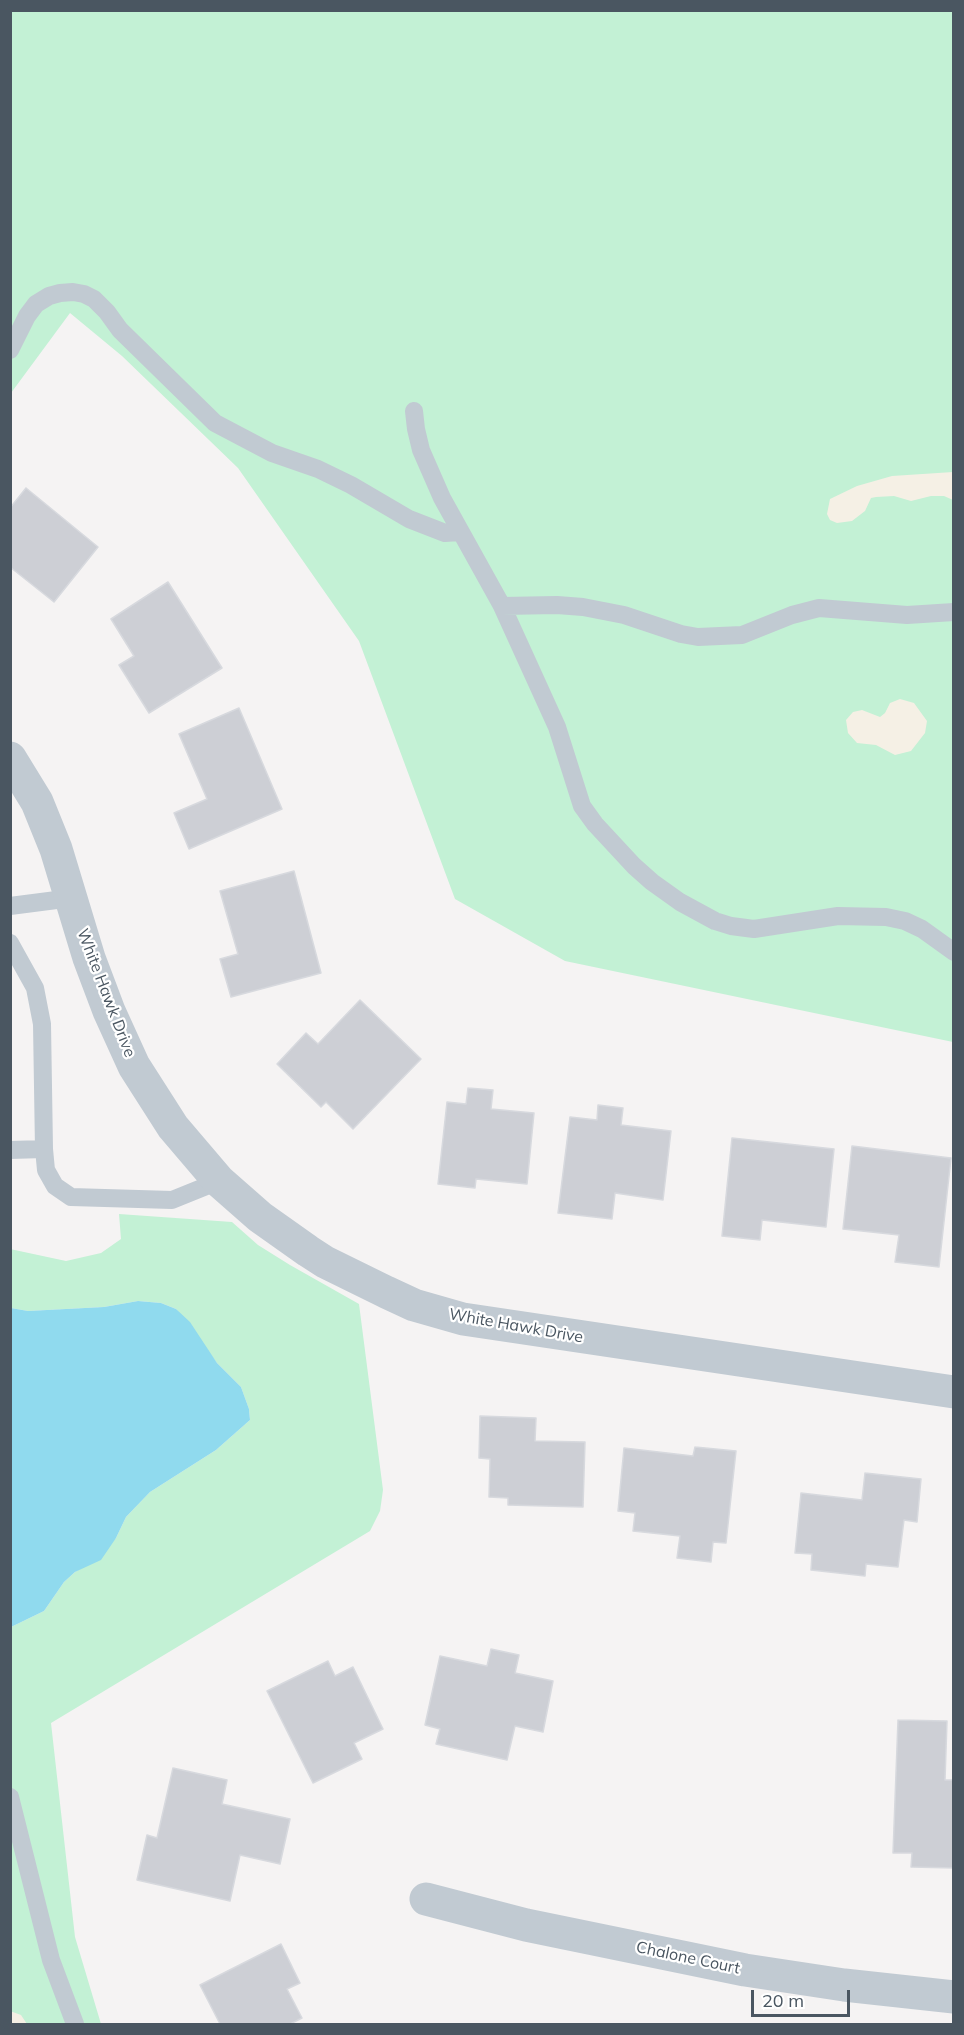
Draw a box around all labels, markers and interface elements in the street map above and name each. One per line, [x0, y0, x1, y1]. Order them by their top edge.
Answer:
street label: White Hawk Drive [73, 926, 139, 1060]
street label: White Hawk Drive [447, 1305, 585, 1347]
street label: Chalone Court [634, 1938, 742, 1978]
scale bar [754, 1978, 853, 2016]
text: 20 m [762, 1989, 804, 2012]

